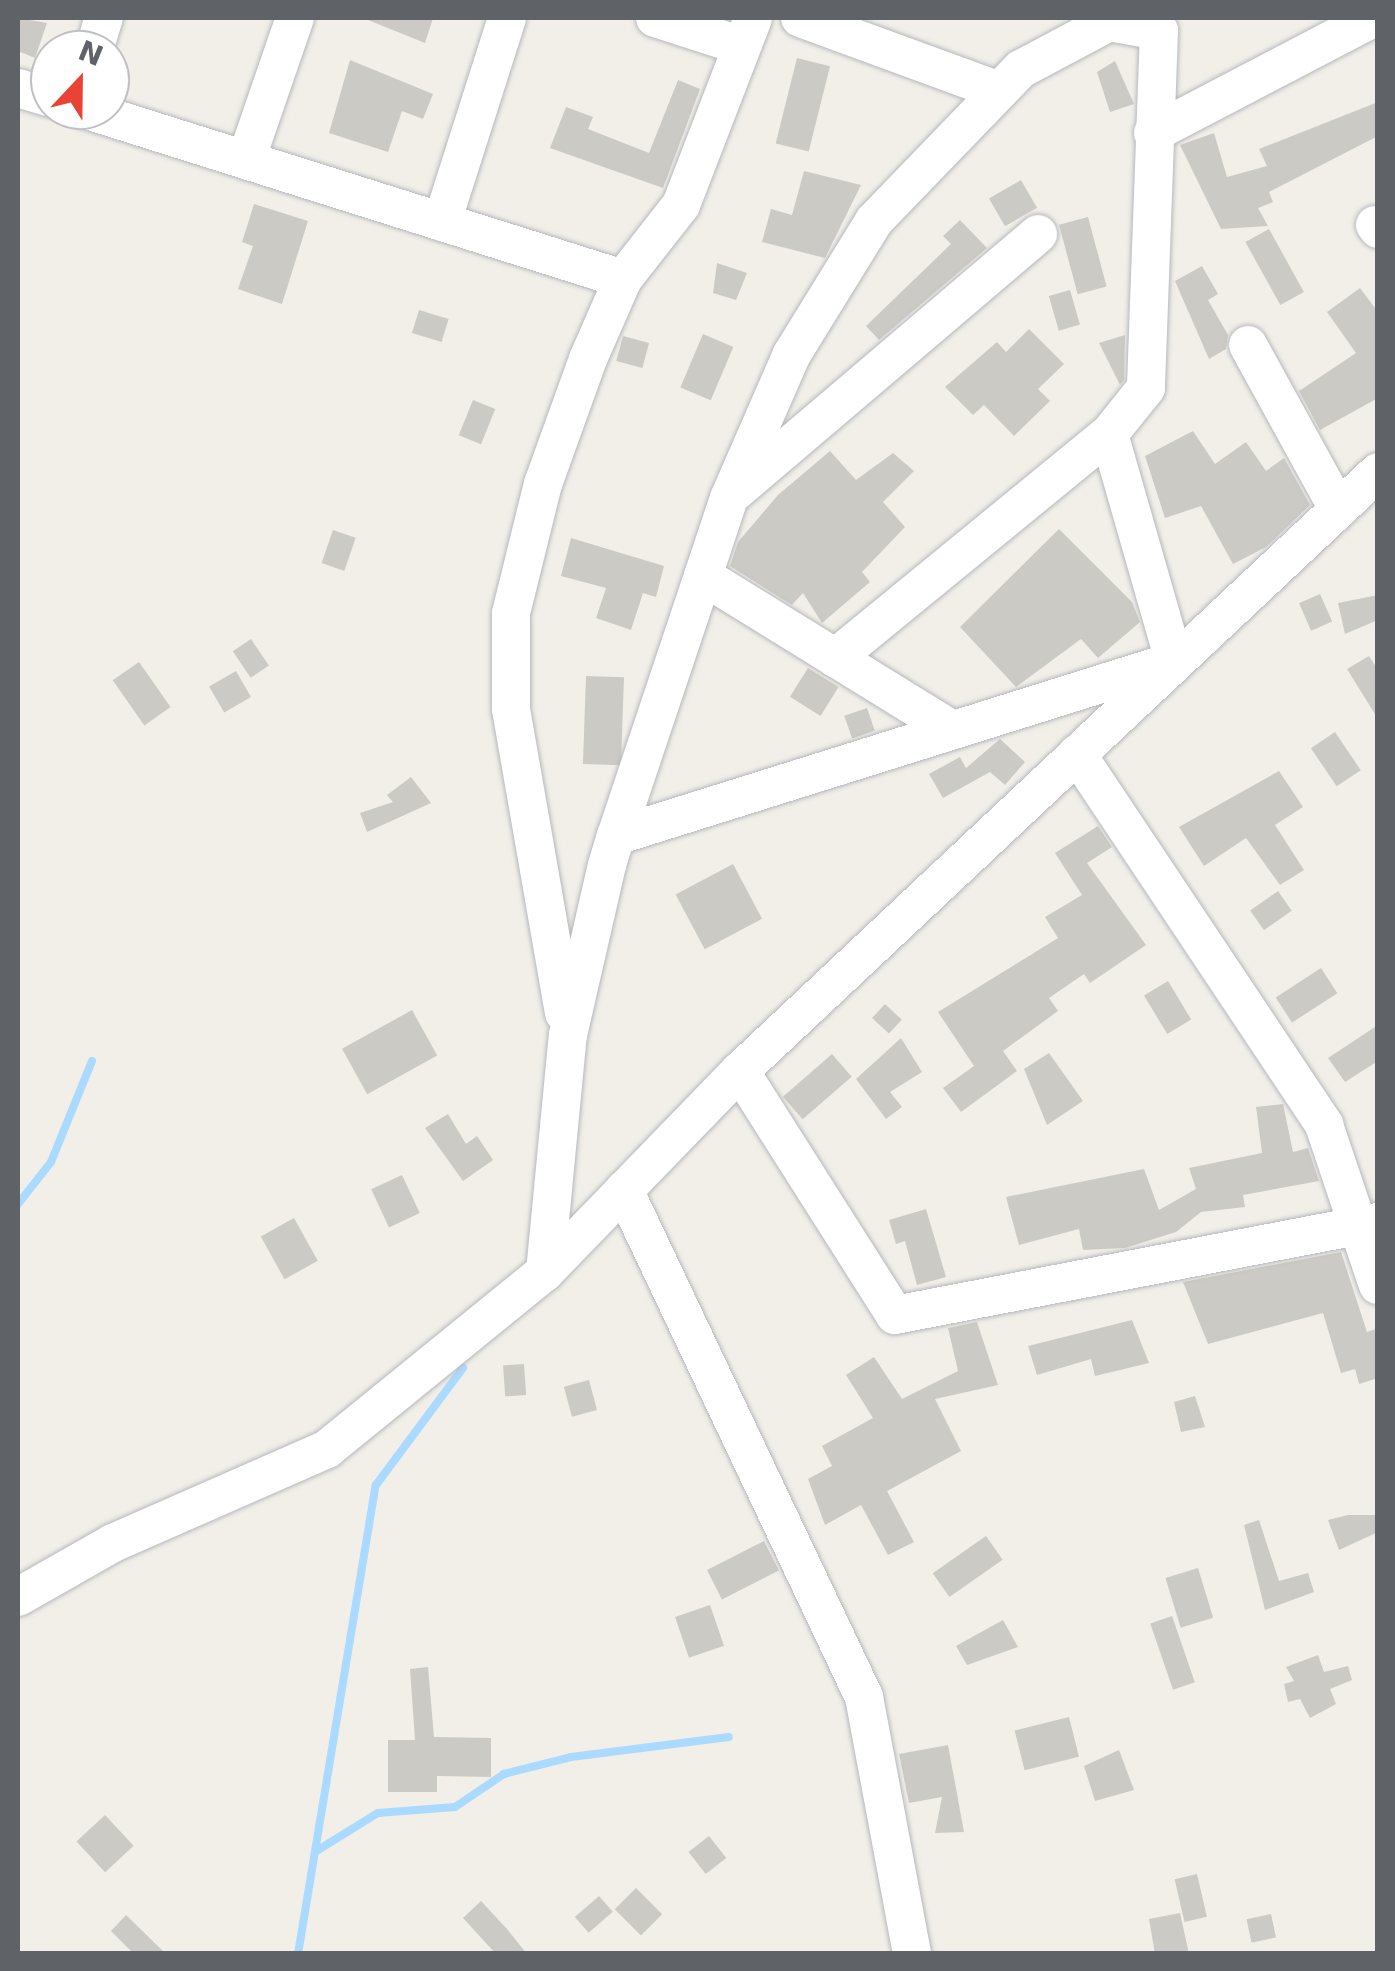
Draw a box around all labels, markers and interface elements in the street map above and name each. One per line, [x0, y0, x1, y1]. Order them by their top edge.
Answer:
north arrow [30, 30, 130, 130]
text: N [74, 34, 108, 73]

